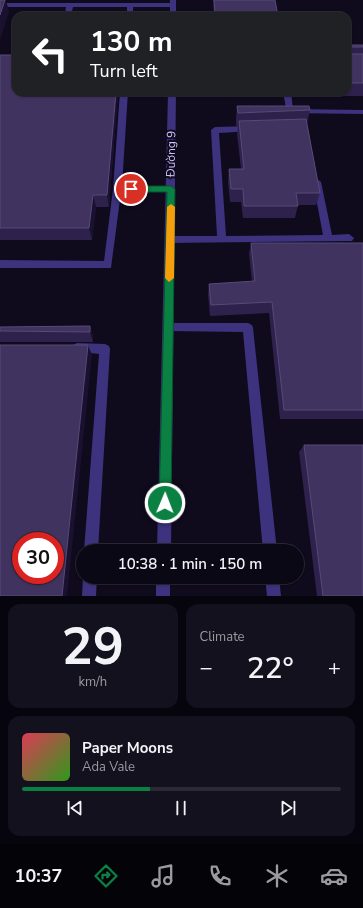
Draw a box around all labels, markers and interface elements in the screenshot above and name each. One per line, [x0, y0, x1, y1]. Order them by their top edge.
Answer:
text: 130 m [90, 23, 173, 61]
icon: left [24, 28, 76, 80]
text: Turn left [90, 59, 158, 83]
street label: Đường 9 [163, 131, 179, 178]
pin [114, 172, 148, 206]
icon: arrive [120, 178, 142, 200]
position arrow [144, 482, 186, 524]
speed limit sign: 30 [12, 532, 64, 584]
text: 10:38 · 1 min · 150 m [118, 554, 262, 574]
text: 29 [62, 611, 124, 682]
text: Climate [200, 628, 245, 646]
text: 22° [247, 648, 294, 689]
text: − [200, 653, 213, 683]
text: + [328, 653, 341, 683]
text: km/h [78, 673, 107, 691]
text: Paper Moons [82, 738, 173, 758]
text: Ada Vale [82, 758, 135, 776]
icon: previous [64, 797, 86, 819]
icon: pause [170, 797, 192, 819]
icon: next [277, 797, 299, 819]
icon: directions [92, 862, 120, 890]
icon: music [149, 862, 177, 890]
icon: phone [206, 862, 234, 890]
icon: climate [263, 862, 291, 890]
icon: car [320, 862, 348, 890]
text: 10:37 [15, 864, 62, 888]

